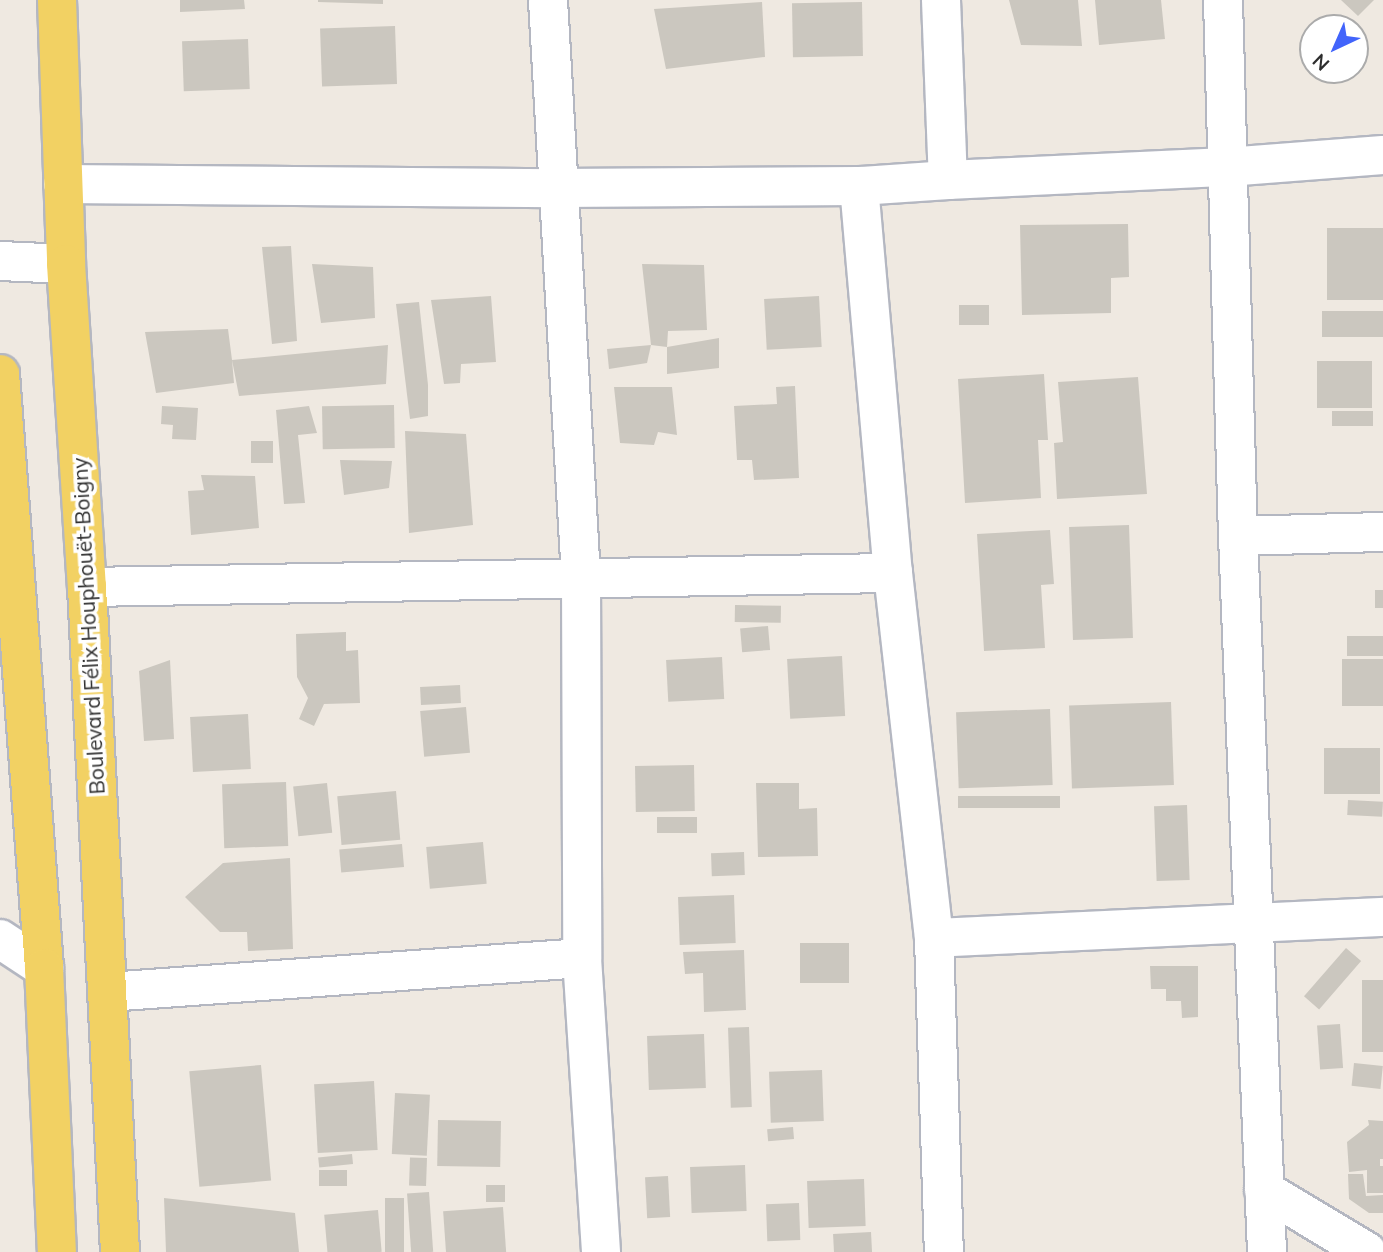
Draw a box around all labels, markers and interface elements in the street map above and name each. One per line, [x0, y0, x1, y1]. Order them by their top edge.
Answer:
north arrow [1299, 14, 1369, 84]
text: N [1307, 49, 1334, 76]
street label: Boulevard Félix Houphouët-Boigny [67, 457, 109, 795]

